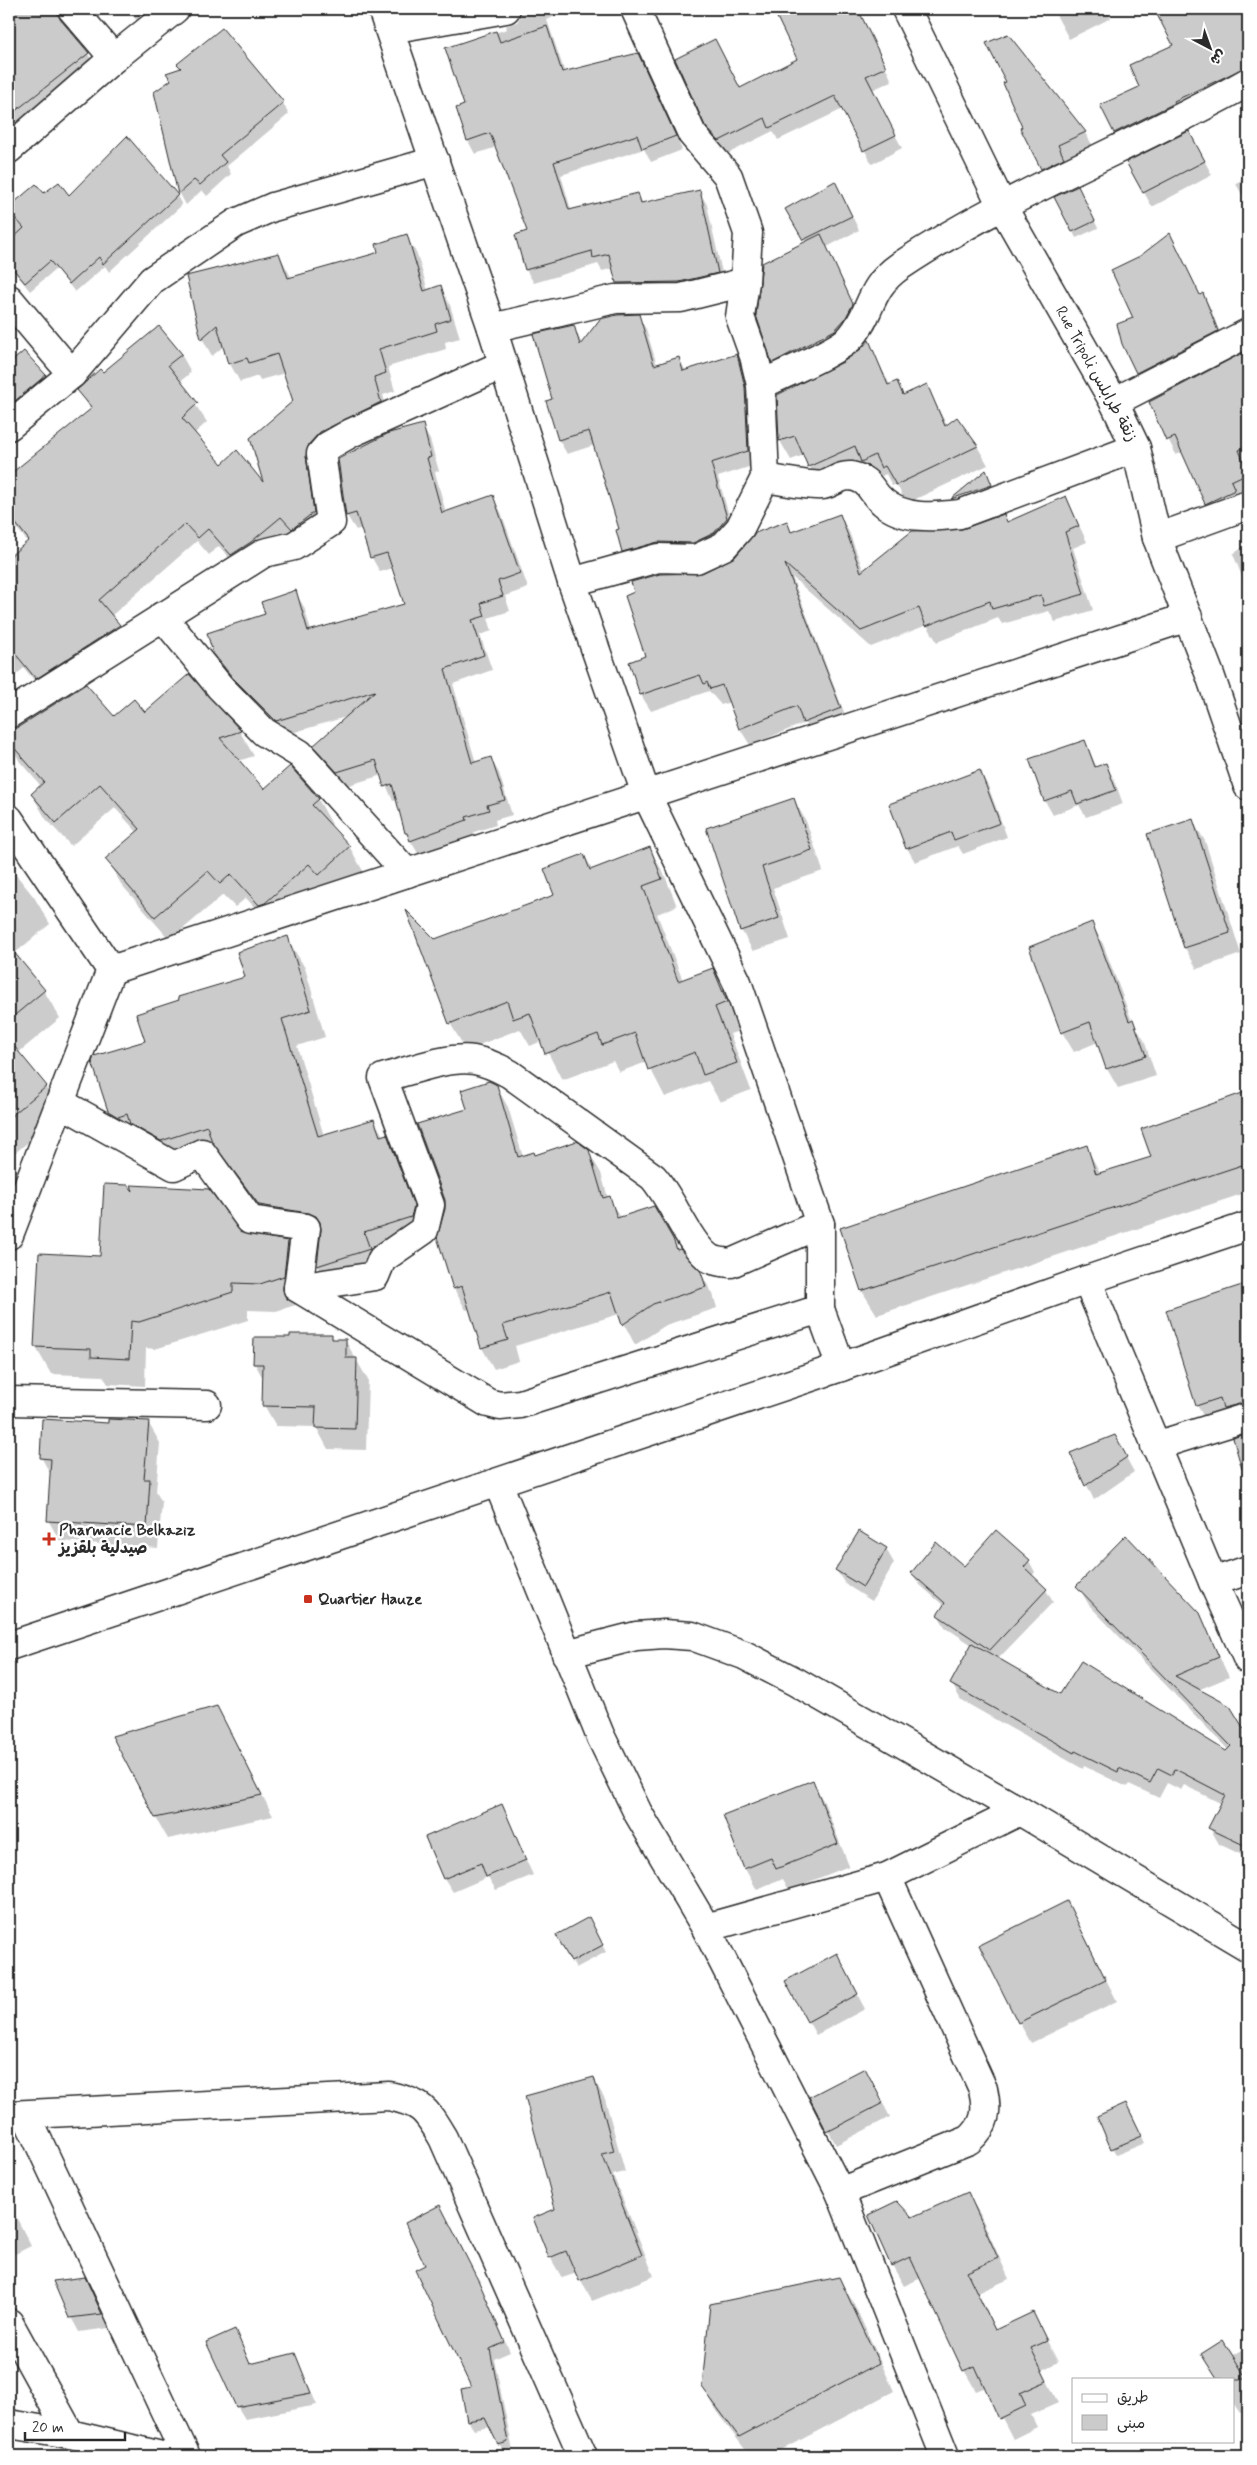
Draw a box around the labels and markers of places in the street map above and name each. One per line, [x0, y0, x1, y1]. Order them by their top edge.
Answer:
place label: Pharmacie Belkaziz صيدلية بلقزيز [57, 1520, 196, 1559]
marker: Pharmacie Belkaziz صيدلية بلقزيز [43, 1533, 55, 1545]
place label: Quartier Hauze [318, 1589, 422, 1610]
marker: Quartier Hauze [302, 1593, 314, 1605]

